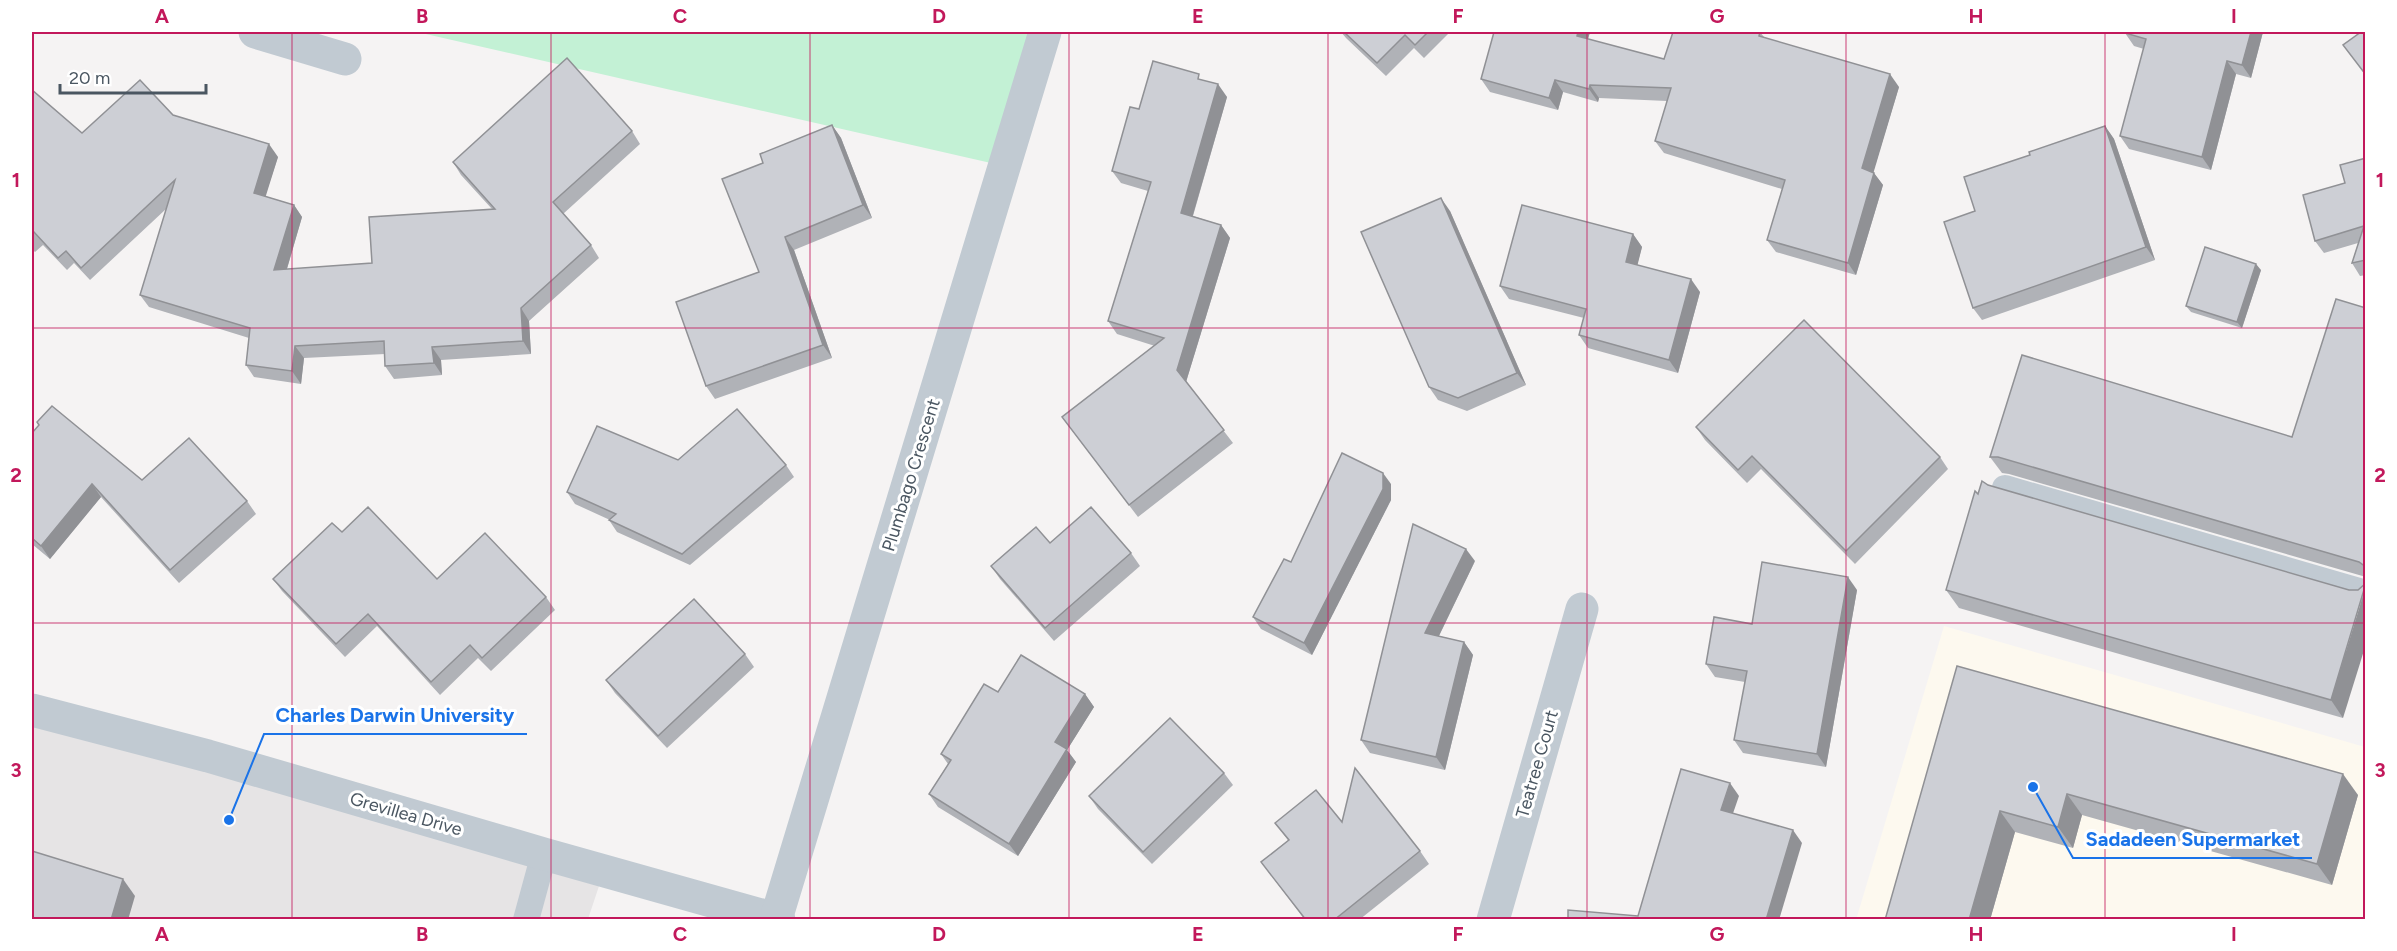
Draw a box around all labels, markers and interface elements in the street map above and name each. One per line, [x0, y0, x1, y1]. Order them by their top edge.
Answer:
text: A [155, 4, 170, 28]
text: B [416, 4, 428, 28]
text: C [673, 4, 687, 28]
text: D [932, 4, 946, 28]
text: E [1192, 4, 1204, 28]
text: F [1452, 4, 1464, 28]
text: G [1710, 4, 1725, 28]
text: H [1969, 4, 1984, 28]
text: I [2231, 4, 2237, 28]
scale bar [60, 57, 206, 95]
text: 20 m [69, 67, 110, 89]
text: 1 [12, 168, 20, 192]
text: 1 [2376, 168, 2384, 192]
street label: Plumbago Crescent [877, 396, 945, 554]
text: 2 [10, 463, 22, 487]
text: 2 [2374, 463, 2386, 487]
callout: Charles Darwin University [264, 696, 527, 734]
text: Charles Darwin University [276, 703, 515, 727]
street label: Teatree Court [1511, 707, 1563, 820]
text: 3 [10, 758, 22, 782]
text: 3 [2374, 758, 2386, 782]
street label: Grevillea Drive [347, 787, 465, 841]
callout: Sadadeen Supermarket [2073, 820, 2312, 858]
text: Sadadeen Supermarket [2086, 827, 2300, 851]
text: A [155, 922, 170, 946]
text: B [416, 922, 428, 946]
text: C [673, 922, 687, 946]
text: D [932, 922, 946, 946]
text: E [1192, 922, 1204, 946]
text: F [1452, 922, 1464, 946]
text: G [1710, 922, 1725, 946]
text: H [1969, 922, 1984, 946]
text: I [2231, 922, 2237, 946]

